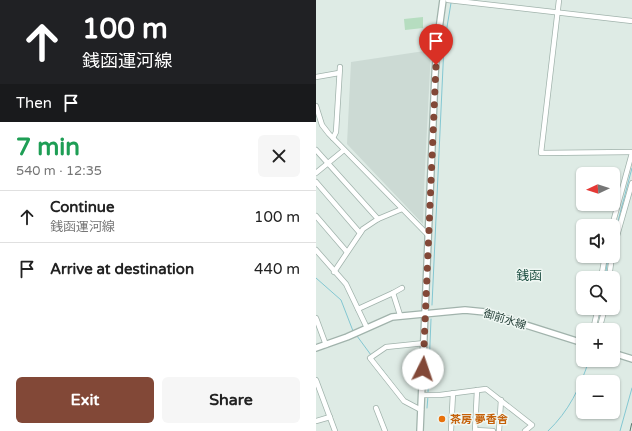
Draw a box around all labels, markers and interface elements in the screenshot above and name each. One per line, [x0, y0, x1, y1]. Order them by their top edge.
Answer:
text: 100 m [82, 12, 168, 46]
icon: ahead [16, 16, 68, 68]
pin [419, 24, 453, 65]
icon: arrive [425, 30, 447, 52]
text: 銭函運河線 [82, 50, 172, 72]
icon: arrive [60, 92, 82, 114]
text: Then [16, 94, 52, 112]
text: 7 min [16, 133, 80, 162]
button: close [258, 135, 300, 177]
text: 540 m · 12:35 [16, 163, 102, 179]
north arrow [576, 167, 620, 211]
map controls [576, 167, 620, 419]
text: Continue [50, 198, 114, 216]
icon: ahead [16, 206, 38, 228]
text: 100 m [254, 208, 300, 226]
text: 銭函運河線 [50, 219, 115, 235]
button: sound [576, 219, 620, 263]
icon: arrive [16, 258, 38, 280]
text: Arrive at destination [50, 260, 194, 278]
text: 440 m [254, 260, 300, 278]
district label: 銭函 [516, 268, 542, 284]
button: search [576, 271, 620, 315]
street label: 御前水線 [481, 307, 528, 332]
button: + [576, 323, 620, 367]
position arrow [402, 348, 444, 390]
button: − [576, 375, 620, 419]
button: Exit [16, 377, 154, 423]
button: Share [162, 377, 300, 423]
place label: 茶房 夢香舎 [450, 413, 509, 426]
marker: 茶房 夢香舎 [437, 414, 447, 424]

